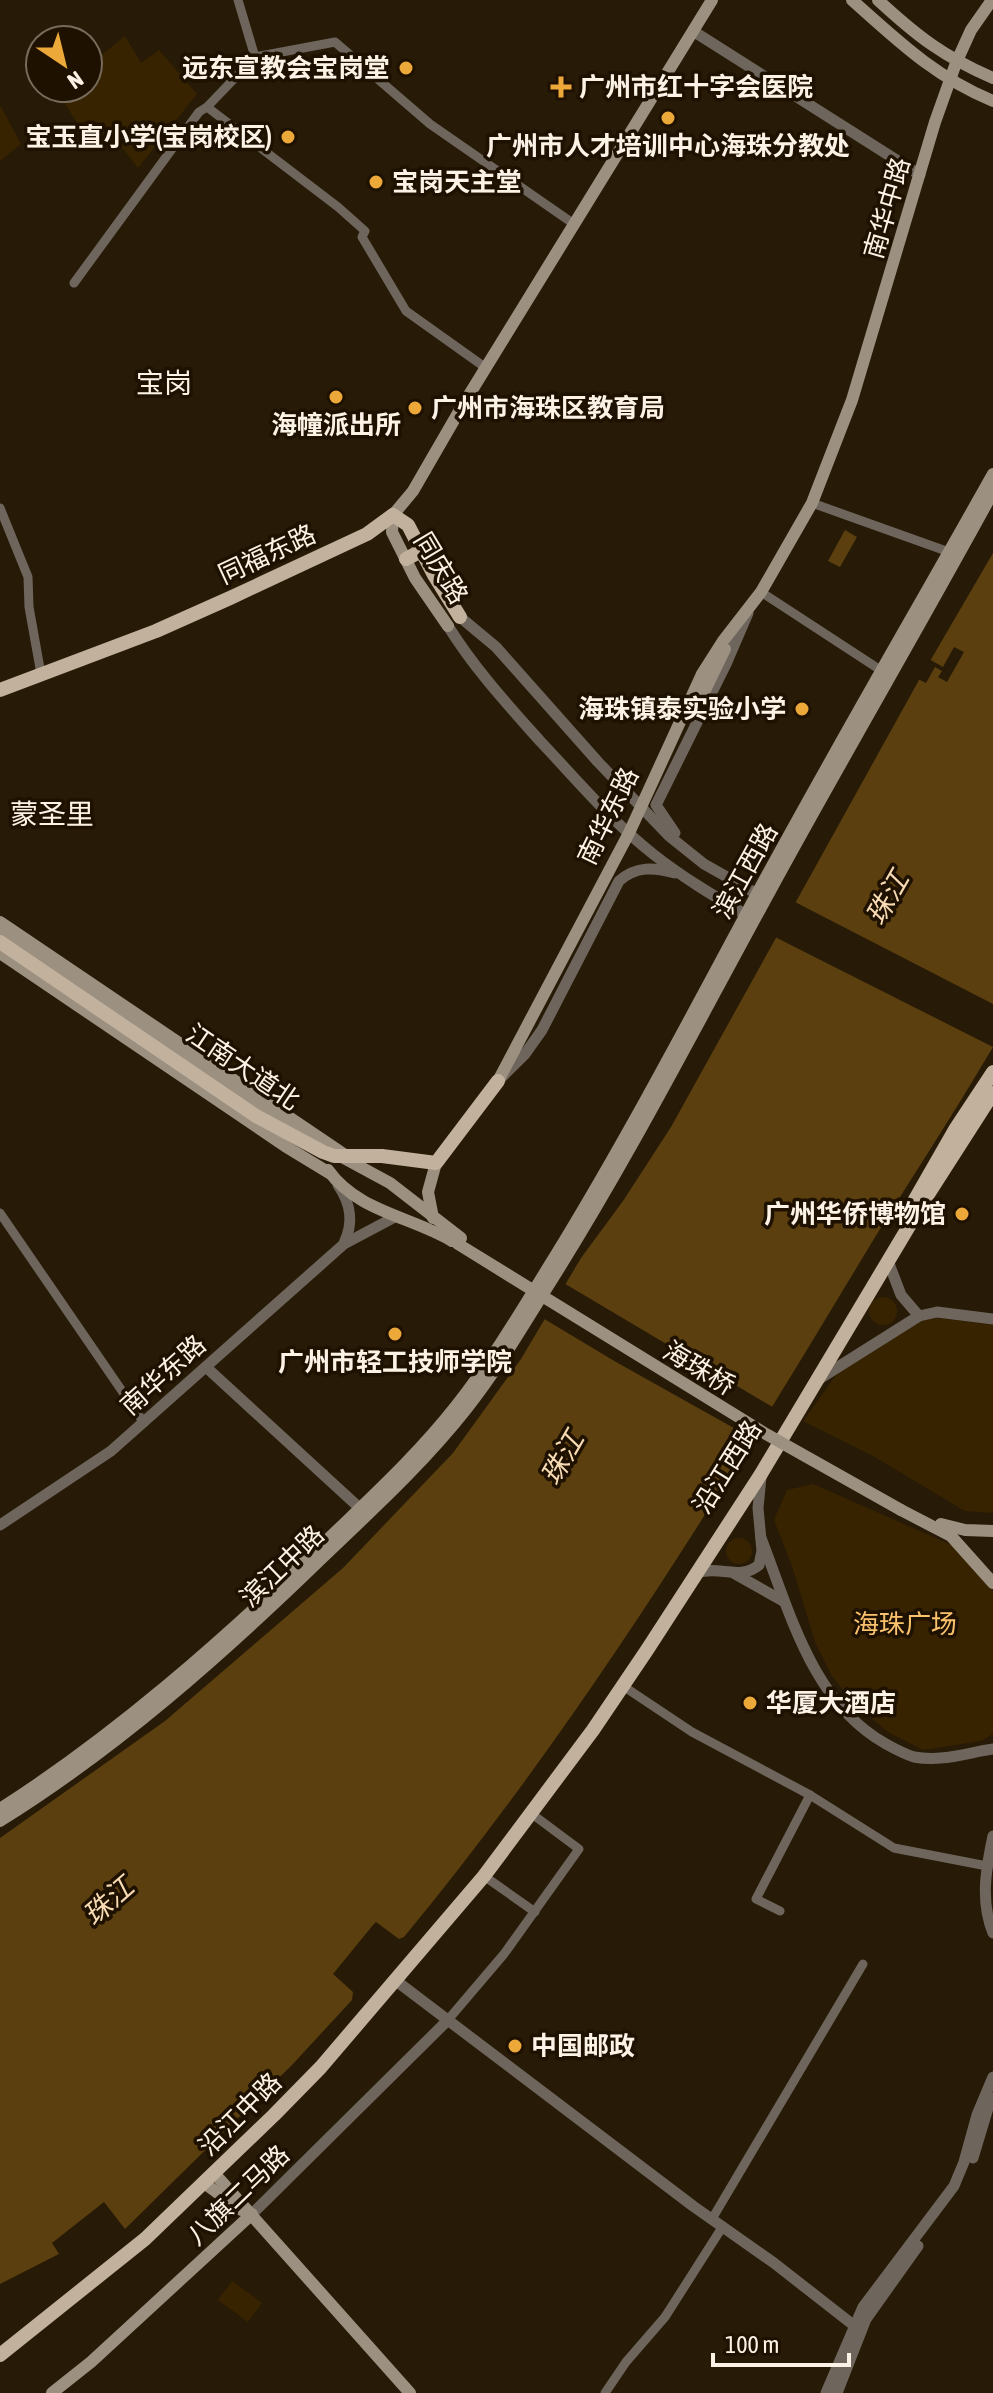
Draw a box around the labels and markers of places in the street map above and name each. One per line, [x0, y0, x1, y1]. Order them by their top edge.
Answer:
place label: 远东宣教会宝岗堂 [182, 53, 390, 83]
marker: 远东宣教会宝岗堂 [397, 59, 415, 77]
place label: 广州市红十字会医院 [579, 72, 813, 102]
marker: 广州市红十字会医院 [550, 76, 572, 98]
marker: 广州市人才培训中心海珠分教处 [659, 109, 677, 127]
place label: 宝玉直小学(宝岗校区) [26, 122, 272, 152]
marker: 宝玉直小学(宝岗校区) [279, 128, 297, 146]
place label: 广州市人才培训中心海珠分教处 [486, 131, 850, 161]
place label: 宝岗天主堂 [392, 167, 522, 197]
marker: 宝岗天主堂 [367, 173, 385, 191]
marker: 海幢派出所 [327, 388, 345, 406]
place label: 广州市海珠区教育局 [431, 393, 665, 423]
marker: 广州市海珠区教育局 [406, 399, 424, 417]
place label: 海幢派出所 [271, 410, 401, 440]
place label: 海珠镇泰实验小学 [578, 694, 786, 724]
marker: 海珠镇泰实验小学 [793, 700, 811, 718]
place label: 广州华侨博物馆 [764, 1199, 946, 1229]
marker: 广州华侨博物馆 [953, 1205, 971, 1223]
marker: 广州市轻工技师学院 [386, 1325, 404, 1343]
place label: 广州市轻工技师学院 [278, 1347, 512, 1377]
place label: 华厦大酒店 [766, 1688, 896, 1718]
marker: 华厦大酒店 [741, 1694, 759, 1712]
place label: 中国邮政 [531, 2031, 635, 2061]
marker: 中国邮政 [506, 2037, 524, 2055]

